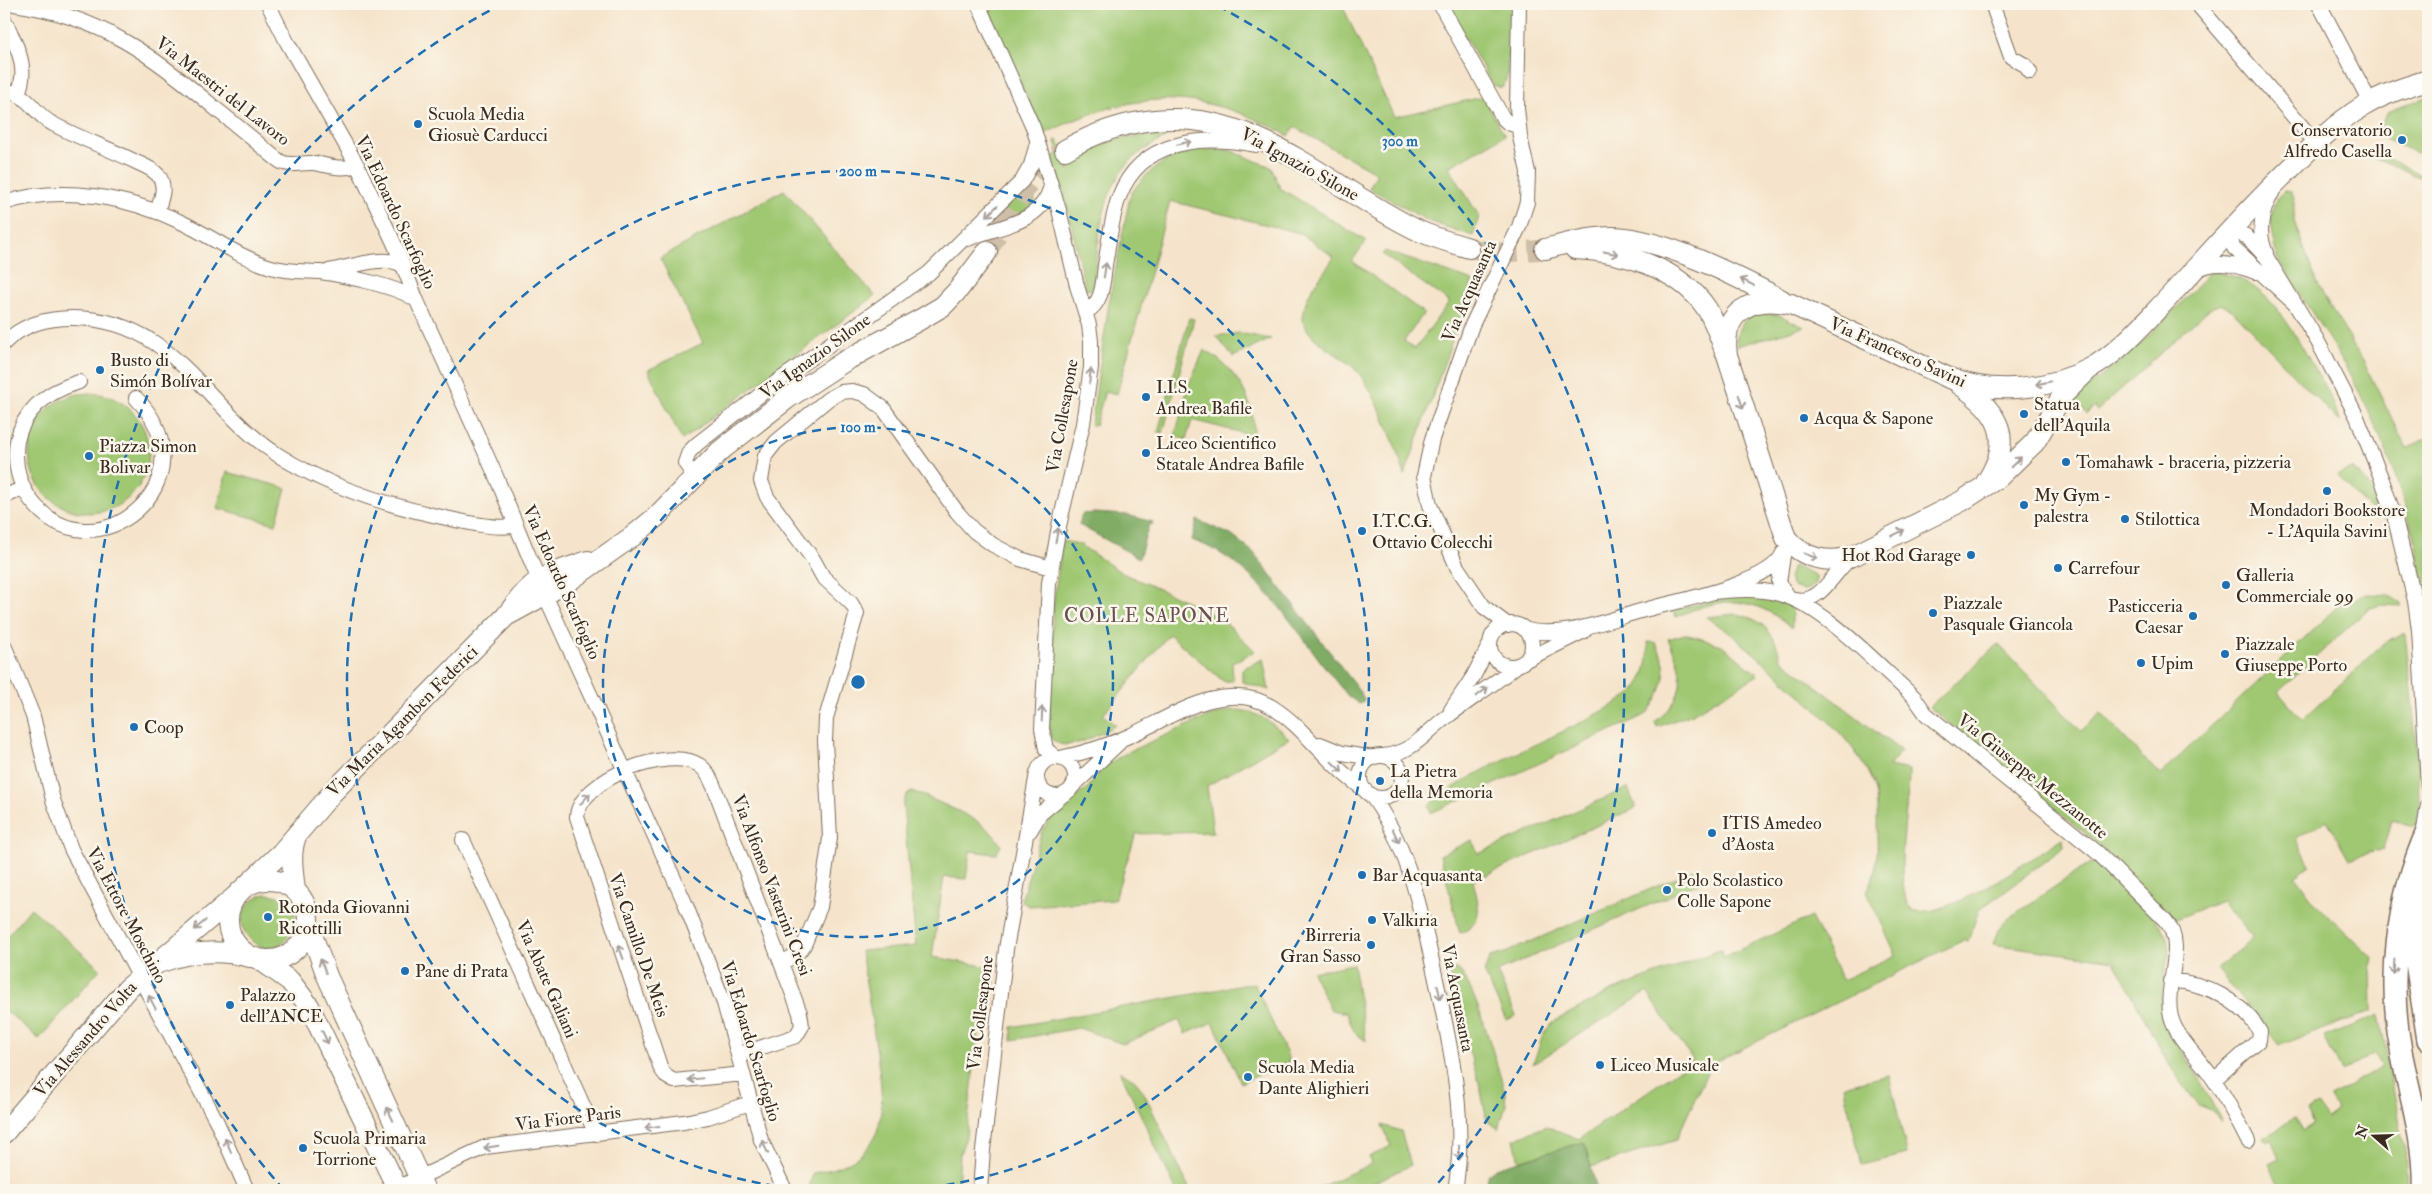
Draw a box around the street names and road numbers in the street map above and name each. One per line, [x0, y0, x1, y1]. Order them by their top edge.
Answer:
street label: Via Maestri del Lavoro [151, 32, 295, 151]
street label: Via Ignazio Silone [1236, 122, 1363, 207]
street label: Via Edoardo Scarfoglio [350, 132, 441, 293]
street label: Via Acquasanta [1437, 236, 1502, 346]
street label: Via Ignazio Silone [755, 308, 876, 405]
street label: Via Francesco Savini [1826, 312, 1970, 393]
street label: Via Collesapone [1041, 357, 1084, 475]
street label: Via Edoardo Scarfoglio [517, 501, 606, 663]
street label: Via Maria Agamben Federici [322, 641, 483, 802]
street label: Via Giuseppe Mezzanotte [1953, 708, 2113, 845]
street label: Via Alfonso Vastarini Cresi [726, 791, 817, 979]
street label: Via Ettore Moschino [81, 843, 172, 988]
street label: Via Camillo De Meis [603, 870, 674, 1020]
street label: Via Abate Galiani [510, 917, 583, 1042]
street label: Via Acquasanta [1436, 942, 1479, 1055]
street label: Via Collesapone [962, 954, 999, 1072]
street label: Via Edoardo Scarfoglio [715, 958, 786, 1125]
street label: Via Alessandro Volta [29, 976, 143, 1102]
street label: Via Fiore Paris [514, 1101, 622, 1136]

